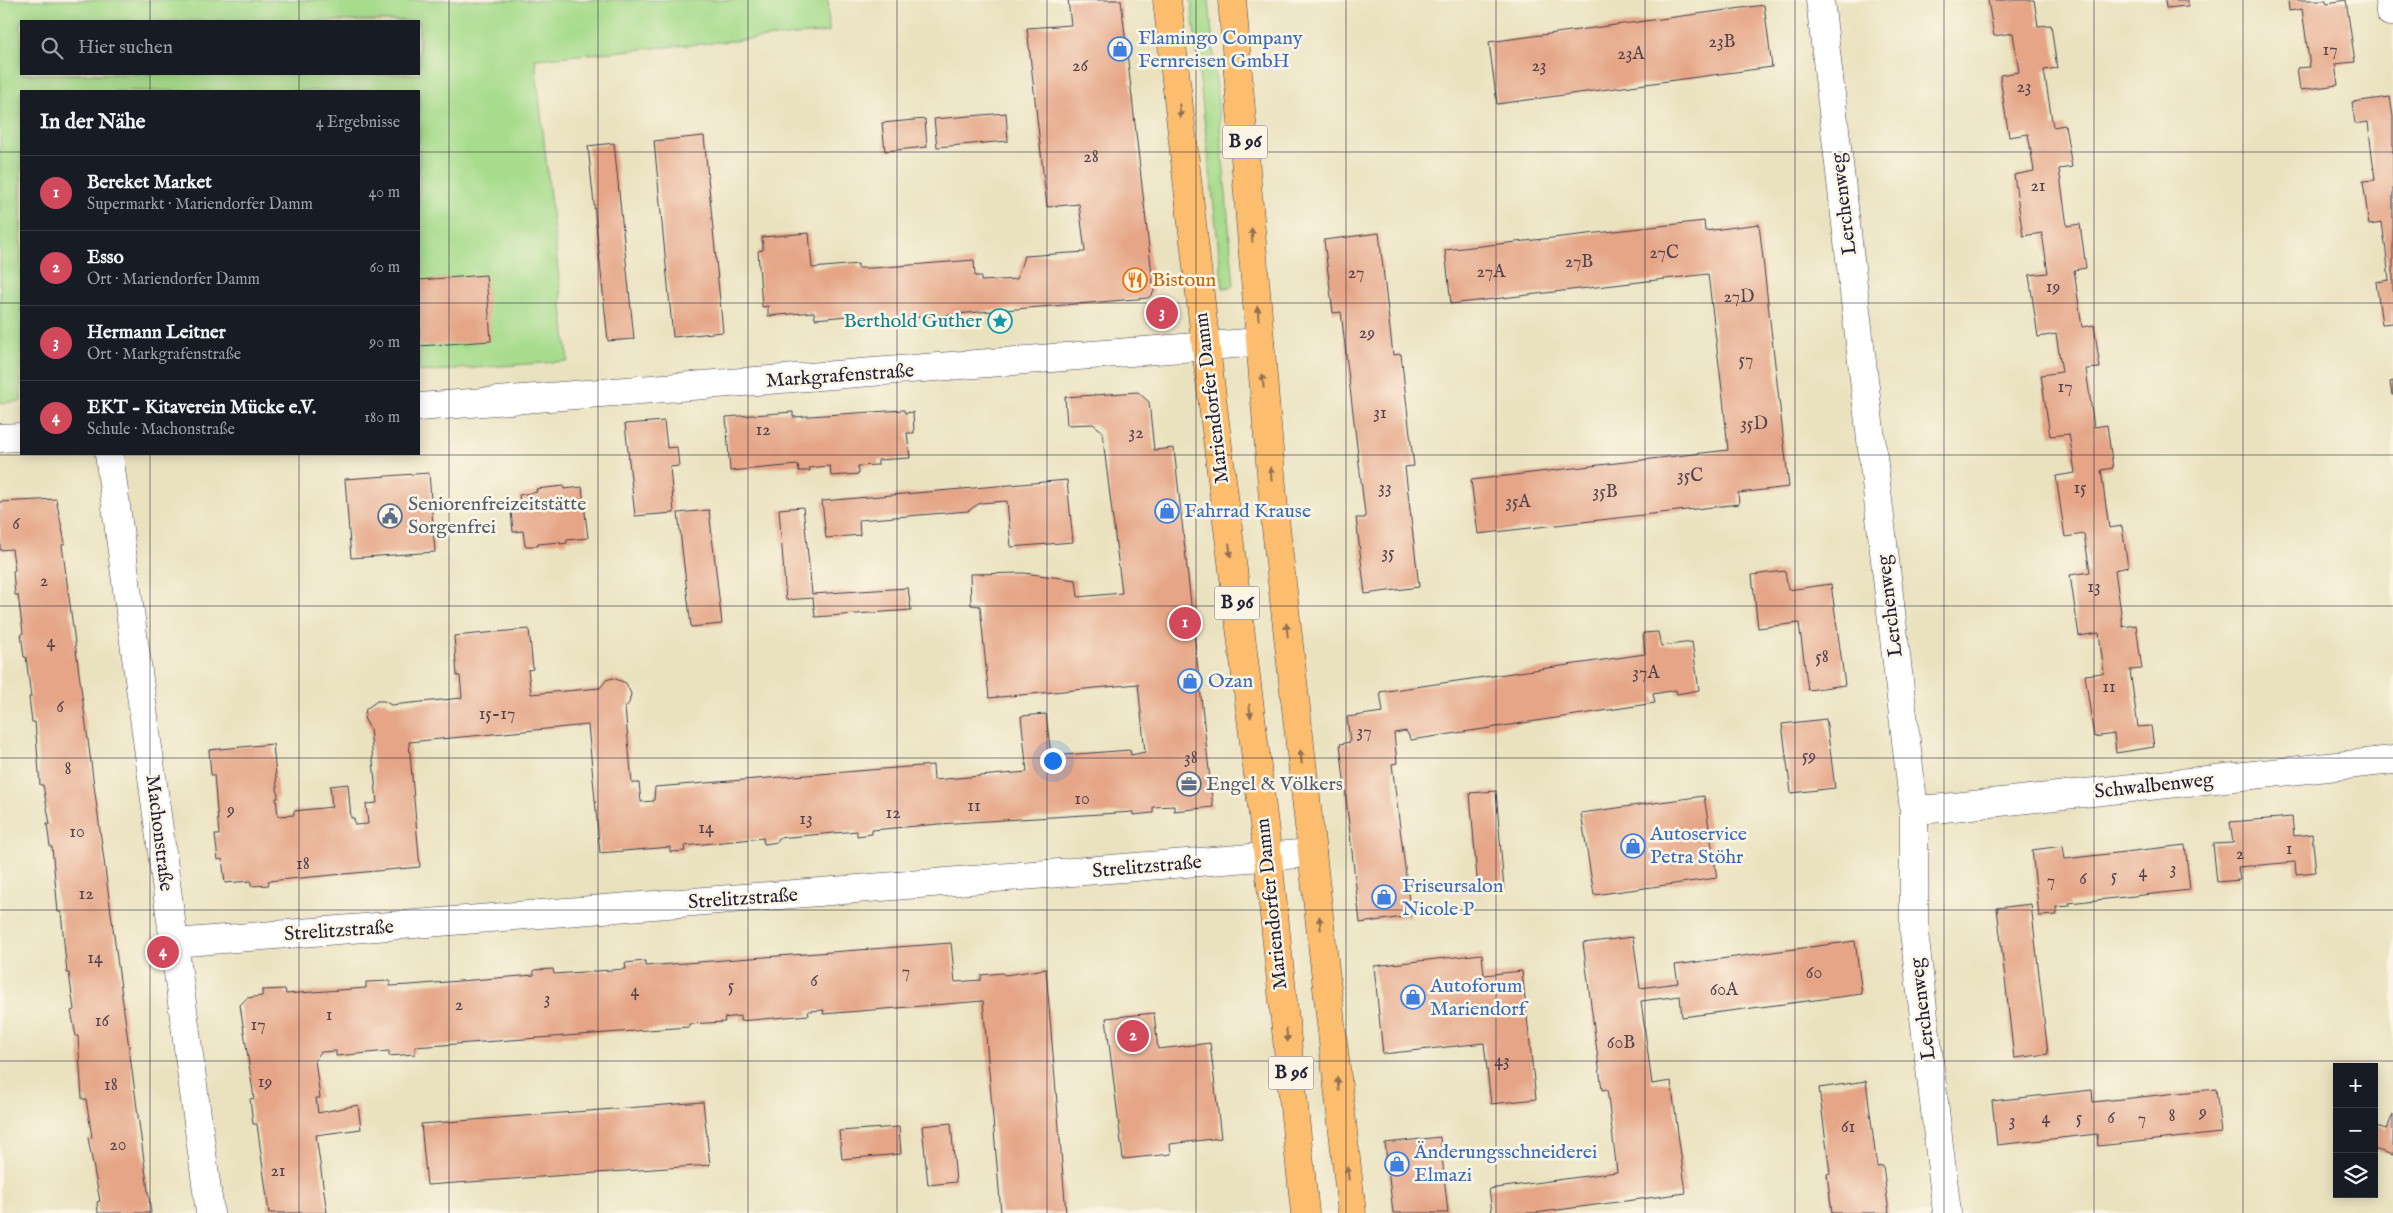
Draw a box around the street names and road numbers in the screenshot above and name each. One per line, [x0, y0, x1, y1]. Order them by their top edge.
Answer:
road number: B 96 [1222, 125, 1268, 158]
street label: Lerchenweg [1825, 150, 1863, 257]
street label: Mariendorfer Damm [1189, 311, 1235, 485]
street label: Markgrafenstraße [765, 358, 915, 394]
street label: Lerchenweg [1871, 552, 1909, 659]
road number: B 96 [1214, 586, 1260, 620]
street label: Schwalbenweg [2093, 767, 2216, 805]
street label: Machonstraße [139, 773, 179, 893]
street label: Mariendorfer Damm [1251, 817, 1293, 991]
street label: Strelitzstraße [1091, 850, 1203, 884]
street label: Strelitzstraße [687, 883, 799, 915]
street label: Strelitzstraße [283, 915, 395, 947]
street label: Lerchenweg [1904, 955, 1942, 1062]
road number: B 96 [1268, 1056, 1314, 1090]

